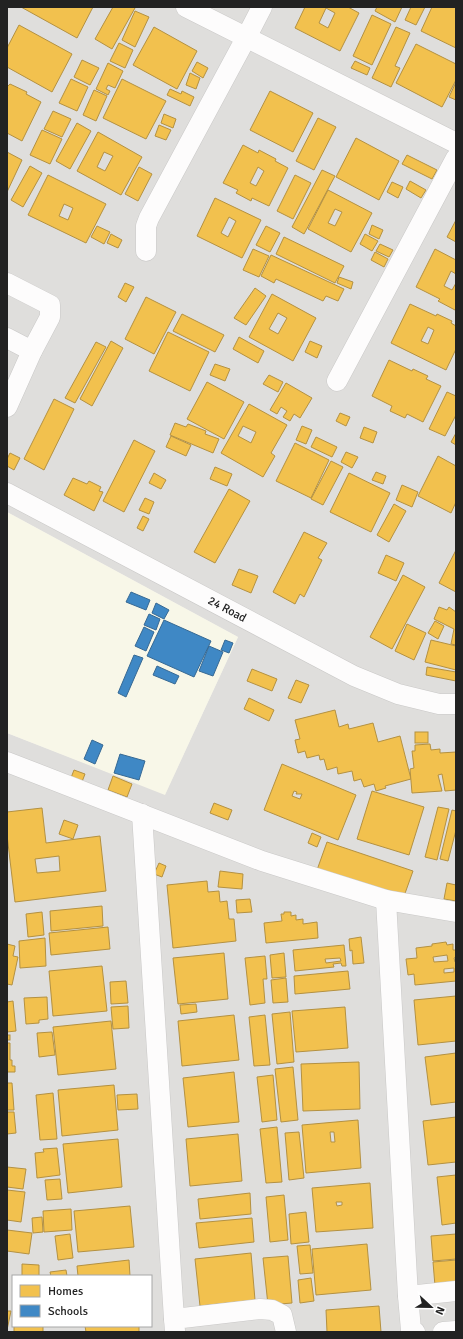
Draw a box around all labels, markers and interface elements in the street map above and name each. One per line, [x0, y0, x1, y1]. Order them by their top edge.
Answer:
street label: 24 Road [205, 593, 249, 626]
legend [12, 1275, 152, 1327]
text: Homes [48, 1284, 83, 1299]
north arrow [411, 1287, 451, 1327]
text: Schools [48, 1304, 88, 1319]
text: N [432, 1305, 447, 1317]

